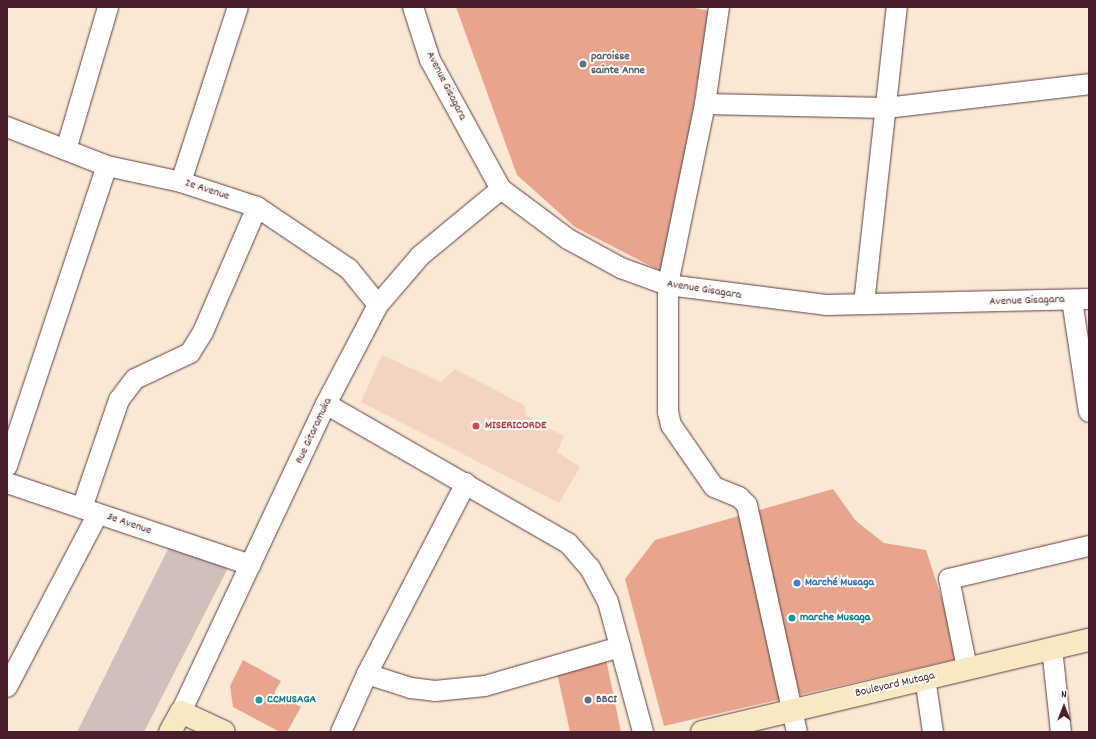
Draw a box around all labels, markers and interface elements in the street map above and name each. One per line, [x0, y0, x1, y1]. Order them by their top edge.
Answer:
street label: Avenue Gisagara [422, 49, 470, 123]
place label: paroisse sainte Anne [591, 50, 645, 78]
marker: paroisse sainte Anne [578, 59, 588, 69]
street label: 2e Avenue [183, 176, 231, 204]
street label: Avenue Gisagara [666, 277, 742, 303]
street label: Avenue Gisagara [989, 292, 1065, 310]
street label: Rue Gitaramuka [292, 396, 336, 466]
place label: MISERICORDE [485, 419, 546, 433]
marker: MISERICORDE [470, 420, 482, 432]
street label: 3e Avenue [105, 510, 153, 538]
place label: Marché Musaga [805, 576, 874, 590]
marker: Marché Musaga [792, 578, 802, 588]
place label: marche Musaga [800, 611, 870, 625]
marker: marche Musaga [787, 613, 797, 623]
street label: Boulevard Mutaga [854, 669, 936, 701]
north arrow [1044, 687, 1084, 727]
text: N [1061, 687, 1067, 703]
place label: CCMUSAGA [267, 693, 316, 707]
place label: BBCI [596, 693, 617, 707]
marker: CCMUSAGA [254, 695, 264, 705]
marker: BBCI [583, 695, 593, 705]

